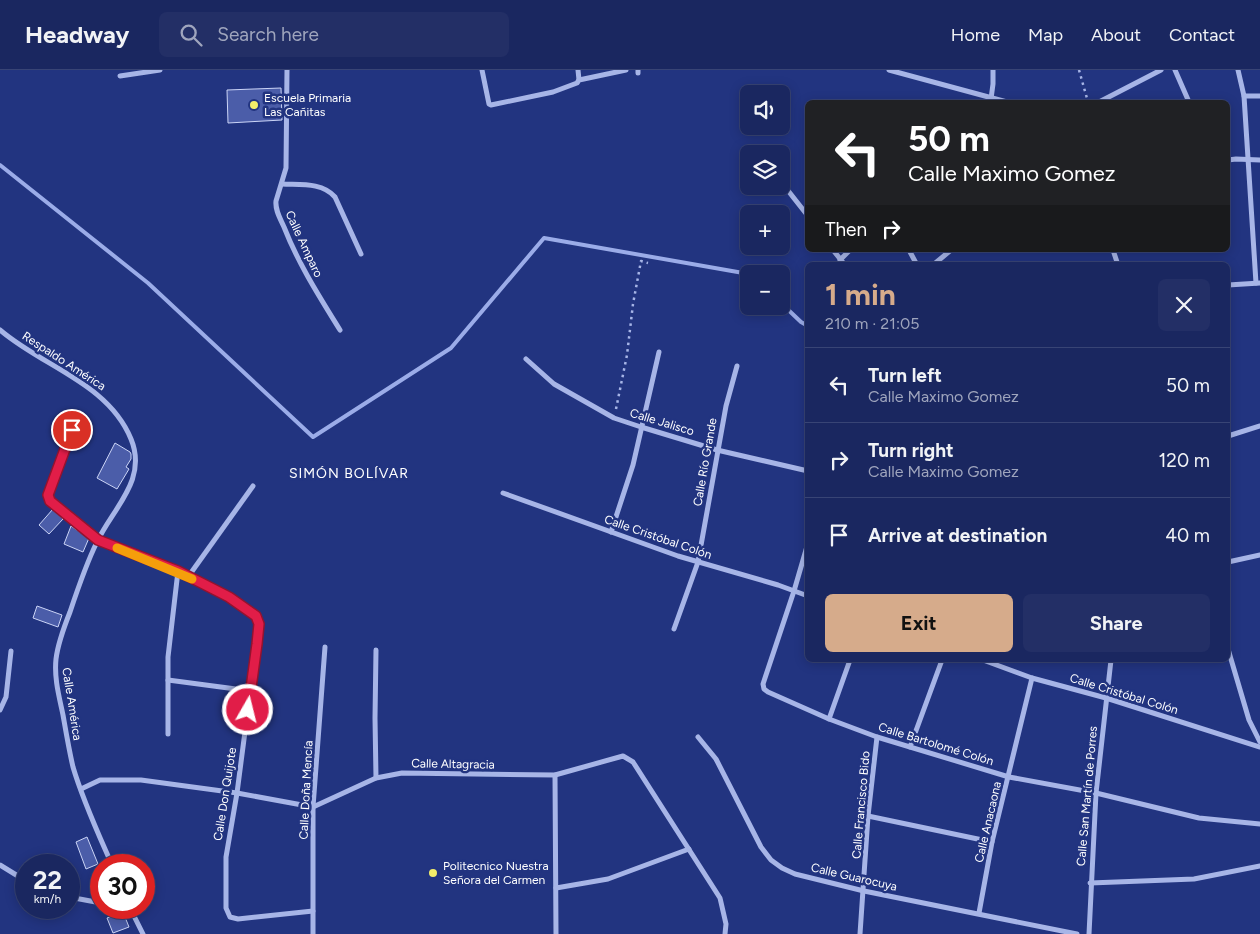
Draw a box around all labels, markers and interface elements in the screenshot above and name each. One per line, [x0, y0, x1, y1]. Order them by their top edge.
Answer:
search box [159, 12, 509, 57]
text: Headway [25, 20, 129, 49]
icon: search [177, 21, 205, 49]
text: Search here [217, 23, 319, 46]
text: Home [951, 24, 1000, 46]
text: Map [1028, 24, 1063, 46]
text: About [1091, 24, 1141, 46]
text: Contact [1169, 24, 1235, 46]
map controls [740, 85, 790, 315]
button: sound [740, 85, 790, 135]
place label: Escuela Primaria Las Cañitas [264, 91, 351, 119]
marker: Escuela Primaria Las Cañitas [248, 99, 260, 111]
text: 50 m [908, 118, 990, 160]
icon: left [825, 120, 890, 185]
button: layers [740, 145, 790, 195]
text: Calle Maximo Gomez [908, 160, 1116, 187]
button: + [740, 205, 790, 255]
street label: Calle Amparo [282, 208, 326, 280]
icon: right [877, 215, 905, 243]
text: Then [825, 218, 867, 241]
button: − [740, 265, 790, 315]
text: 1 min [825, 276, 896, 313]
button: close [1158, 279, 1210, 331]
text: 210 m · 21:05 [825, 314, 919, 333]
street label: Respaldo América [20, 329, 108, 393]
text: Turn left [868, 364, 942, 387]
icon: left [825, 371, 853, 399]
text: 50 m [1166, 374, 1210, 397]
text: Calle Maximo Gomez [868, 387, 1019, 406]
street label: Calle Jalisco [628, 406, 696, 438]
pin [51, 409, 93, 451]
icon: arrive [58, 416, 86, 444]
street label: Calle Río Grande [690, 416, 720, 507]
text: Turn right [868, 439, 954, 462]
icon: right [825, 446, 853, 474]
text: 120 m [1158, 449, 1210, 472]
text: Calle Maximo Gomez [868, 462, 1019, 481]
district label: SIMÓN BOLÍVAR [289, 465, 409, 482]
street label: Calle Cristóbal Colón [602, 512, 714, 562]
icon: arrive [825, 521, 853, 549]
text: Arrive at destination [868, 524, 1047, 547]
text: 40 m [1165, 524, 1210, 547]
button: Exit [825, 594, 1013, 652]
button: Share [1023, 594, 1210, 652]
street label: Calle América [59, 666, 85, 742]
street label: Calle Cristóbal Colón [1068, 671, 1180, 717]
position arrow [221, 683, 273, 735]
street label: Calle Bartolomé Colón [877, 720, 996, 768]
street label: Calle San Martín de Porres [1074, 725, 1100, 867]
street label: Calle Doña Mencía [296, 740, 316, 840]
street label: Calle Don Quijote [211, 746, 239, 842]
street label: Calle Francisco Bido [849, 750, 873, 860]
street label: Calle Altagracia [411, 756, 495, 772]
street label: Calle Anacaona [972, 780, 1004, 864]
speed limit sign: 30 [90, 854, 155, 919]
place label: Politecnico Nuestra Señora del Carmen [443, 859, 549, 887]
street label: Calle Guarocuya [810, 860, 898, 894]
text: 22 [33, 865, 62, 895]
marker: Politecnico Nuestra Señora del Carmen [427, 867, 439, 879]
text: km/h [34, 892, 61, 906]

